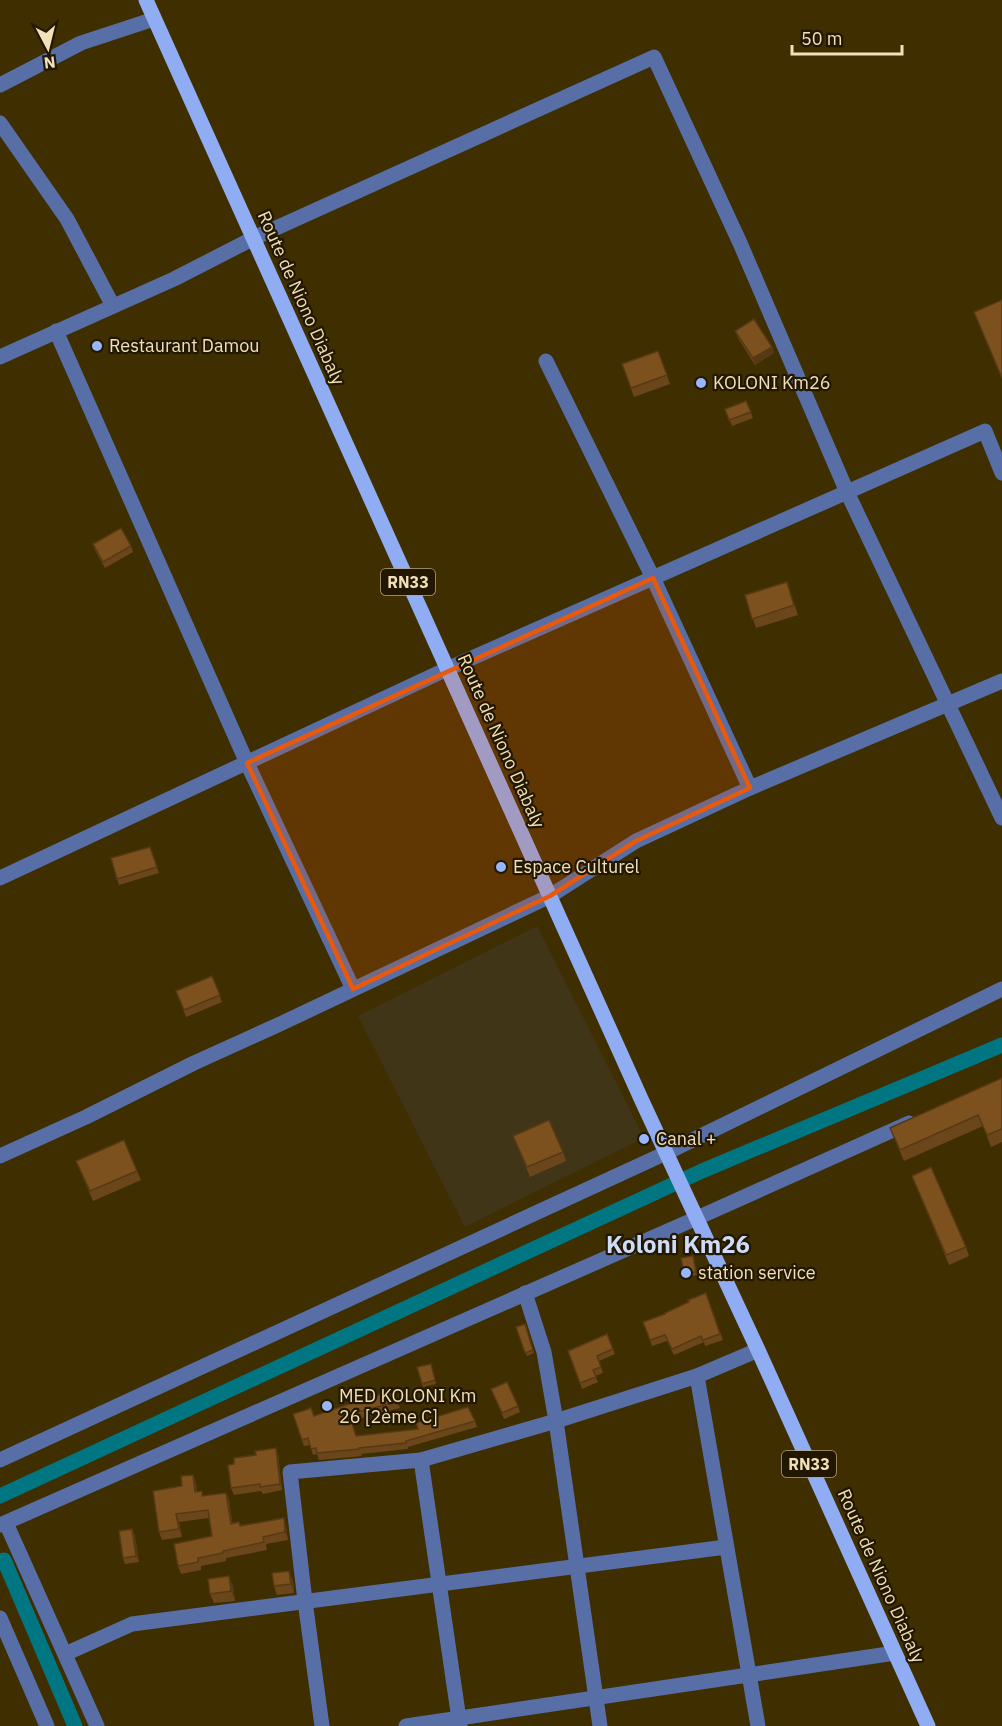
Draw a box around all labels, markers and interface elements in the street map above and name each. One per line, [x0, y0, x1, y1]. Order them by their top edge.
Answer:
north arrow [18, 18, 78, 78]
scale bar [792, 18, 902, 56]
text: 50 m [801, 27, 843, 50]
text: N [43, 52, 57, 74]
street label: Route de Niono Diabaly [253, 207, 350, 388]
place label: Restaurant Damou [109, 334, 260, 357]
marker: Restaurant Damou [90, 339, 104, 353]
place label: KOLONI Km26 [713, 371, 831, 394]
marker: KOLONI Km26 [694, 376, 708, 390]
road number: RN33 [381, 569, 435, 595]
street label: Route de Niono Diabaly [453, 650, 550, 831]
place label: Espace Culturel [513, 855, 640, 878]
marker: Espace Culturel [494, 860, 508, 874]
place label: Canal + [656, 1127, 717, 1150]
marker: Canal + [637, 1132, 651, 1146]
district label: Koloni Km26 [606, 1228, 750, 1260]
place label: station service [698, 1261, 816, 1284]
marker: station service [679, 1266, 693, 1280]
place label: MED KOLONI Km 26 [2ème C] [339, 1384, 476, 1428]
marker: MED KOLONI Km 26 [2ème C] [320, 1399, 334, 1413]
road number: RN33 [782, 1451, 836, 1477]
street label: Route de Niono Diabaly [833, 1485, 930, 1666]

